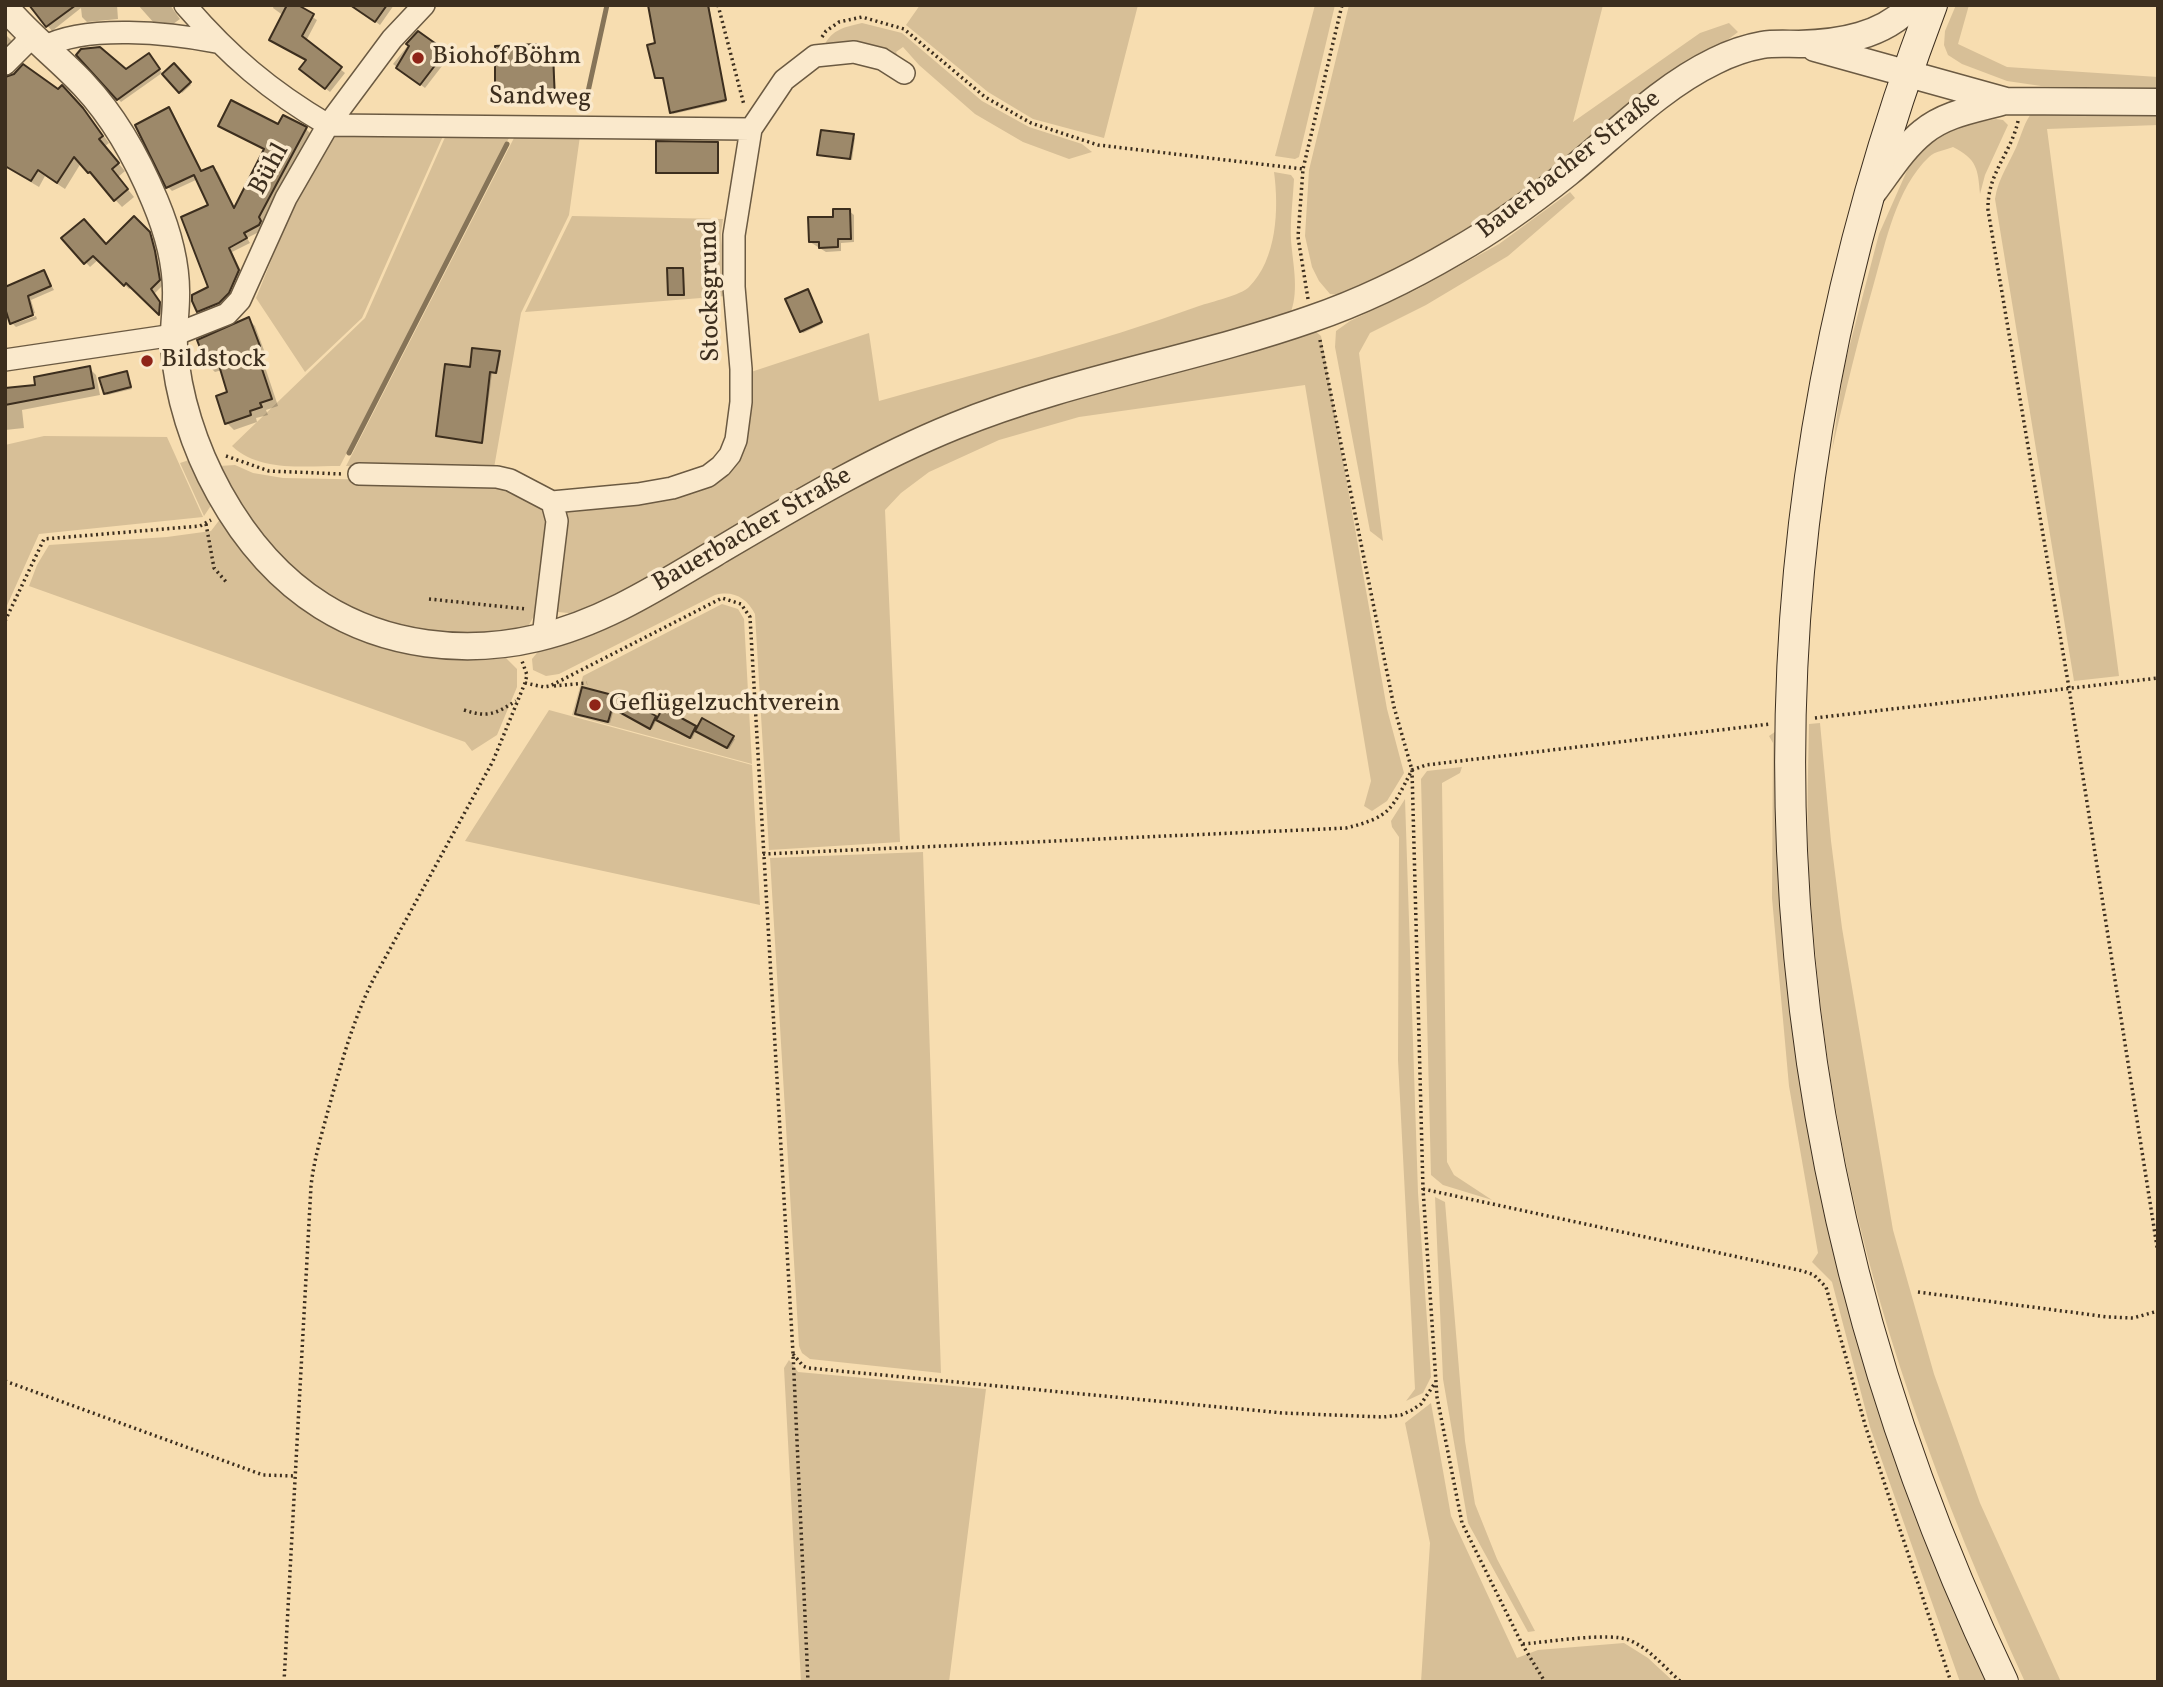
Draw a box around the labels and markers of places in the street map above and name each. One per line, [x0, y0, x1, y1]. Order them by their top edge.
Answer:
place label: Biohof Böhm [432, 42, 581, 74]
marker: Biohof Böhm [410, 50, 426, 66]
place label: Bildstock [161, 345, 266, 377]
marker: Bildstock [139, 353, 155, 369]
place label: Geflügelzuchtverein [609, 689, 840, 721]
marker: Geflügelzuchtverein [587, 697, 603, 713]

